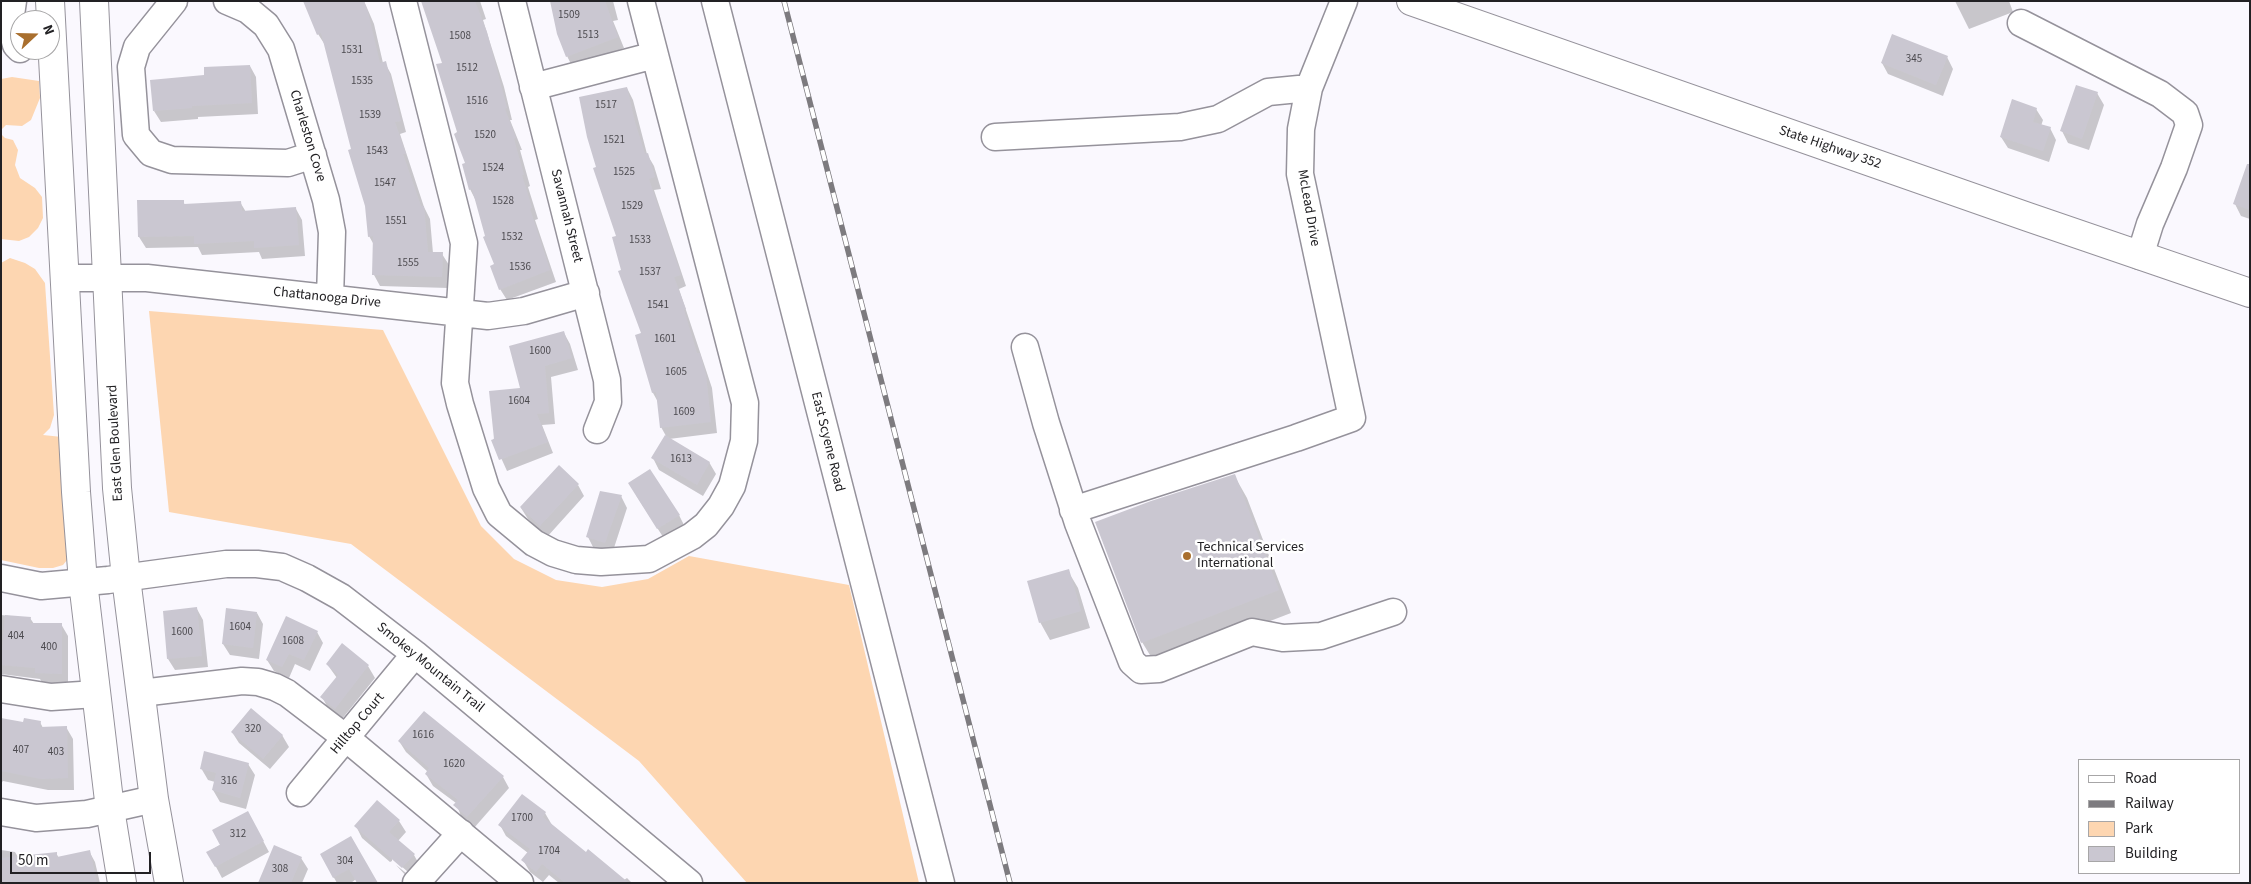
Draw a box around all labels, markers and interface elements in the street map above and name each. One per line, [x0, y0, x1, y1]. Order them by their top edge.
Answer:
house number: 1509 [558, 9, 580, 23]
north arrow [10, 10, 60, 60]
text: N [37, 22, 59, 38]
house number: 1513 [577, 29, 599, 43]
house number: 1508 [449, 30, 471, 44]
house number: 1531 [341, 44, 363, 58]
house number: 345 [1906, 53, 1922, 67]
house number: 1512 [456, 62, 478, 76]
house number: 1535 [351, 75, 373, 89]
street label: Charleston Cove [285, 88, 329, 184]
house number: 1516 [466, 95, 488, 109]
house number: 1517 [595, 99, 617, 113]
house number: 1539 [359, 109, 381, 123]
street label: State Highway 352 [1777, 123, 1883, 173]
house number: 1520 [474, 129, 496, 143]
house number: 1521 [603, 134, 625, 148]
house number: 1543 [366, 145, 388, 159]
house number: 1524 [482, 162, 504, 176]
house number: 1525 [613, 166, 635, 180]
street label: Savannah Street [546, 168, 586, 264]
street label: McLead Drive [1293, 168, 1323, 248]
house number: 1547 [374, 177, 396, 191]
house number: 1528 [492, 195, 514, 209]
house number: 1529 [621, 200, 643, 214]
house number: 1551 [385, 215, 407, 229]
house number: 1532 [501, 231, 523, 245]
house number: 1533 [629, 234, 651, 248]
house number: 1555 [397, 257, 419, 271]
house number: 1536 [509, 261, 531, 275]
house number: 1537 [639, 266, 661, 280]
street label: Chattanooga Drive [272, 284, 382, 312]
house number: 1541 [647, 299, 669, 313]
house number: 1601 [654, 333, 676, 347]
house number: 1600 [529, 345, 551, 359]
house number: 1605 [665, 366, 687, 380]
street label: East Glen Boulevard [105, 384, 127, 502]
street label: East Scyene Road [806, 390, 848, 494]
house number: 1604 [508, 395, 530, 409]
house number: 1609 [673, 406, 695, 420]
house number: 1613 [670, 453, 692, 467]
place label: Technical Services International [1197, 540, 1304, 572]
marker: Technical Services International [1181, 550, 1193, 562]
street label: Smokey Mountain Trail [373, 619, 487, 717]
house number: 1604 [229, 621, 251, 635]
house number: 1600 [171, 626, 193, 640]
house number: 404 [8, 630, 24, 644]
house number: 1608 [282, 635, 304, 649]
house number: 400 [41, 641, 57, 655]
street label: Hilltop Court [327, 690, 389, 758]
house number: 320 [245, 723, 261, 737]
house number: 1616 [412, 729, 434, 743]
house number: 407 [13, 744, 29, 758]
house number: 403 [48, 746, 64, 760]
house number: 1620 [443, 758, 465, 772]
legend [2078, 759, 2241, 874]
text: Road [2125, 768, 2157, 789]
house number: 316 [221, 775, 237, 789]
text: Railway [2125, 793, 2174, 814]
house number: 1700 [511, 812, 533, 826]
text: Park [2125, 818, 2153, 839]
house number: 312 [230, 828, 246, 842]
scale bar [12, 842, 154, 874]
text: Building [2125, 843, 2177, 864]
house number: 1704 [538, 845, 560, 859]
text: 50 m [18, 850, 48, 871]
house number: 304 [337, 855, 353, 869]
house number: 308 [272, 863, 288, 877]

